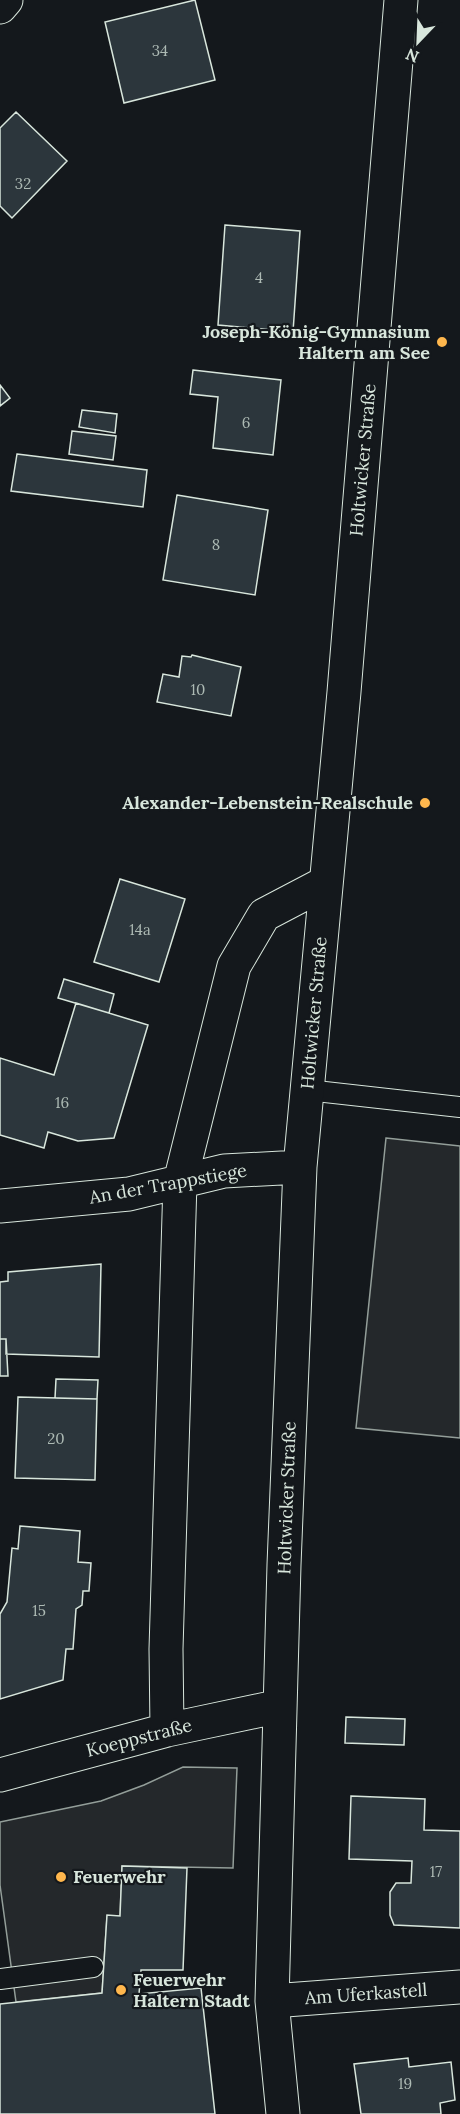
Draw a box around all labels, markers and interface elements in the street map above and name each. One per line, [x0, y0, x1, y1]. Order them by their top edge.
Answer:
north arrow [388, 12, 448, 72]
house number: 34 [152, 41, 168, 60]
text: N [403, 44, 422, 67]
house number: 32 [15, 174, 31, 193]
house number: 4 [255, 268, 263, 287]
place label: Joseph-König-Gymnasium Haltern am See [202, 320, 430, 364]
marker: Joseph-König-Gymnasium Haltern am See [435, 335, 449, 349]
street label: Holtwicker Straße [344, 382, 381, 537]
house number: 6 [242, 413, 250, 432]
house number: 8 [212, 535, 220, 554]
house number: 10 [191, 680, 205, 699]
place label: Alexander-Lebenstein-Realschule [122, 791, 413, 814]
marker: Alexander-Lebenstein-Realschule [418, 796, 432, 810]
house number: 14a [129, 920, 151, 939]
street label: Holtwicker Straße [295, 935, 332, 1090]
house number: 16 [55, 1093, 69, 1112]
street label: An der Trappstiege [86, 1158, 249, 1209]
street label: Holtwicker Straße [272, 1421, 301, 1575]
house number: 20 [47, 1429, 65, 1448]
house number: 15 [32, 1601, 46, 1620]
street label: Koeppstraße [84, 1713, 194, 1762]
house number: 17 [430, 1862, 442, 1881]
place label: Feuerwehr [73, 1865, 166, 1888]
marker: Feuerwehr [54, 1870, 68, 1884]
place label: Feuerwehr Haltern Stadt [133, 1968, 250, 2012]
street label: Am Uferkastell [303, 1978, 428, 2009]
marker: Feuerwehr Haltern Stadt [114, 1983, 128, 1997]
house number: 19 [398, 2074, 412, 2093]

